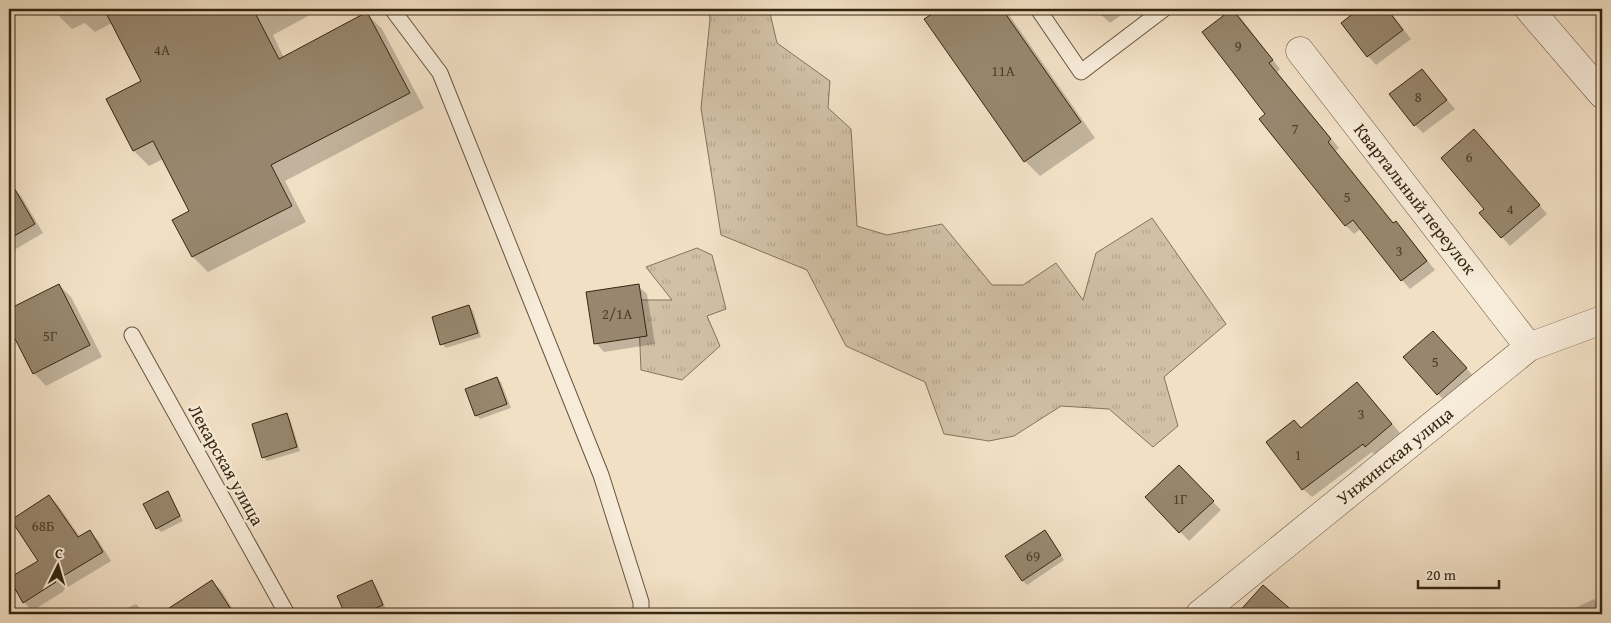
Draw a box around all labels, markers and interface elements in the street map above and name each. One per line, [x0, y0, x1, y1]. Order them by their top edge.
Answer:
house number: 9 [1234, 35, 1242, 56]
house number: 4А [154, 39, 170, 60]
house number: 11А [991, 60, 1015, 81]
house number: 8 [1414, 86, 1422, 107]
street label: Квартальный переулок [1348, 117, 1484, 281]
house number: 7 [1291, 118, 1299, 139]
house number: 6 [1465, 146, 1473, 167]
house number: 5 [1343, 186, 1351, 207]
house number: 4 [1506, 198, 1514, 219]
house number: 3 [1395, 240, 1403, 261]
house number: 2/1А [602, 303, 632, 324]
house number: 5Г [43, 325, 57, 346]
house number: 5 [1431, 351, 1439, 372]
street label: Лекарская улица [182, 399, 271, 531]
street label: Унжинская улица [1330, 400, 1459, 511]
house number: 3 [1357, 403, 1365, 424]
house number: 1 [1294, 444, 1302, 465]
house number: 1Г [1173, 488, 1187, 509]
house number: 68Б [32, 515, 54, 536]
north arrow [32, 540, 82, 590]
text: С [54, 543, 64, 563]
house number: 69 [1026, 545, 1040, 566]
scale bar [1418, 558, 1500, 590]
text: 20 m [1426, 564, 1457, 585]

